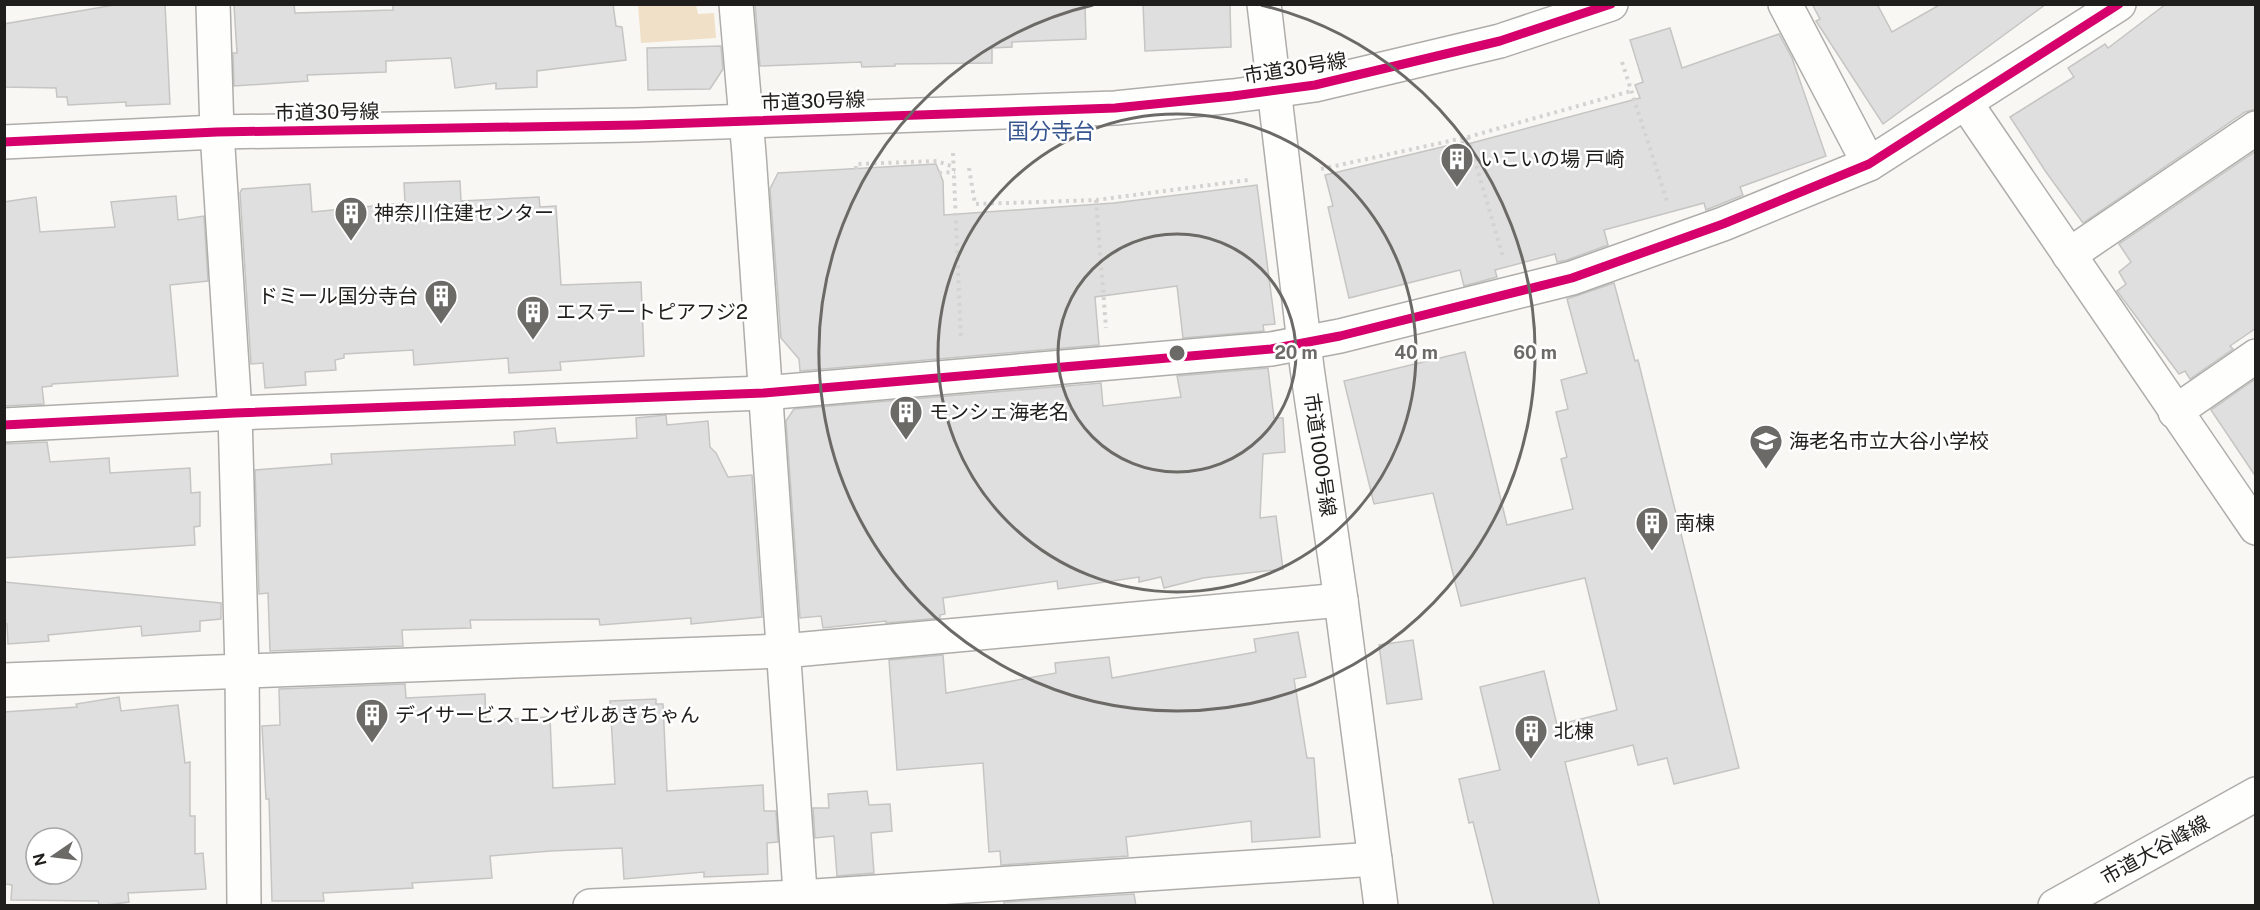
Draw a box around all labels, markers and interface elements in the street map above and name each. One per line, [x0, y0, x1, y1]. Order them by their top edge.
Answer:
street label: 市道30号線 [1241, 48, 1349, 88]
street label: 市道30号線 [760, 87, 866, 115]
street label: 市道30号線 [274, 99, 380, 125]
district label: 国分寺台 [1007, 118, 1095, 144]
building icon: いこいの場 戸崎 [1439, 141, 1475, 188]
place label: いこいの場 戸崎 [1480, 147, 1625, 171]
building icon: 神奈川住建センター [333, 195, 369, 242]
place label: 神奈川住建センター [374, 201, 554, 225]
building icon: ドミール国分寺台 [423, 278, 459, 325]
place label: ドミール国分寺台 [258, 284, 418, 308]
building icon: エステートピアフジ2 [515, 294, 551, 341]
place label: エステートピアフジ2 [556, 300, 748, 324]
text: 20 m [1274, 342, 1318, 363]
text: 40 m [1394, 342, 1438, 363]
text: 60 m [1513, 342, 1557, 363]
centre of rings [1167, 343, 1187, 363]
street label: 市道1000号線 [1299, 392, 1341, 518]
building icon: モンシェ海老名 [888, 394, 924, 441]
place label: モンシェ海老名 [929, 400, 1069, 424]
school or university icon: 海老名市立大谷小学校 [1748, 423, 1784, 470]
place label: 海老名市立大谷小学校 [1789, 429, 1989, 453]
building icon: 南棟 [1634, 505, 1670, 552]
place label: 南棟 [1675, 511, 1715, 535]
building icon: デイサービス エンゼルあきちゃん [354, 697, 390, 744]
place label: デイサービス エンゼルあきちゃん [395, 703, 700, 727]
building icon: 北棟 [1513, 713, 1549, 760]
place label: 北棟 [1554, 719, 1594, 743]
street label: 市道大谷峰線 [2097, 810, 2213, 890]
north arrow [24, 826, 84, 886]
text: N [29, 851, 51, 868]

